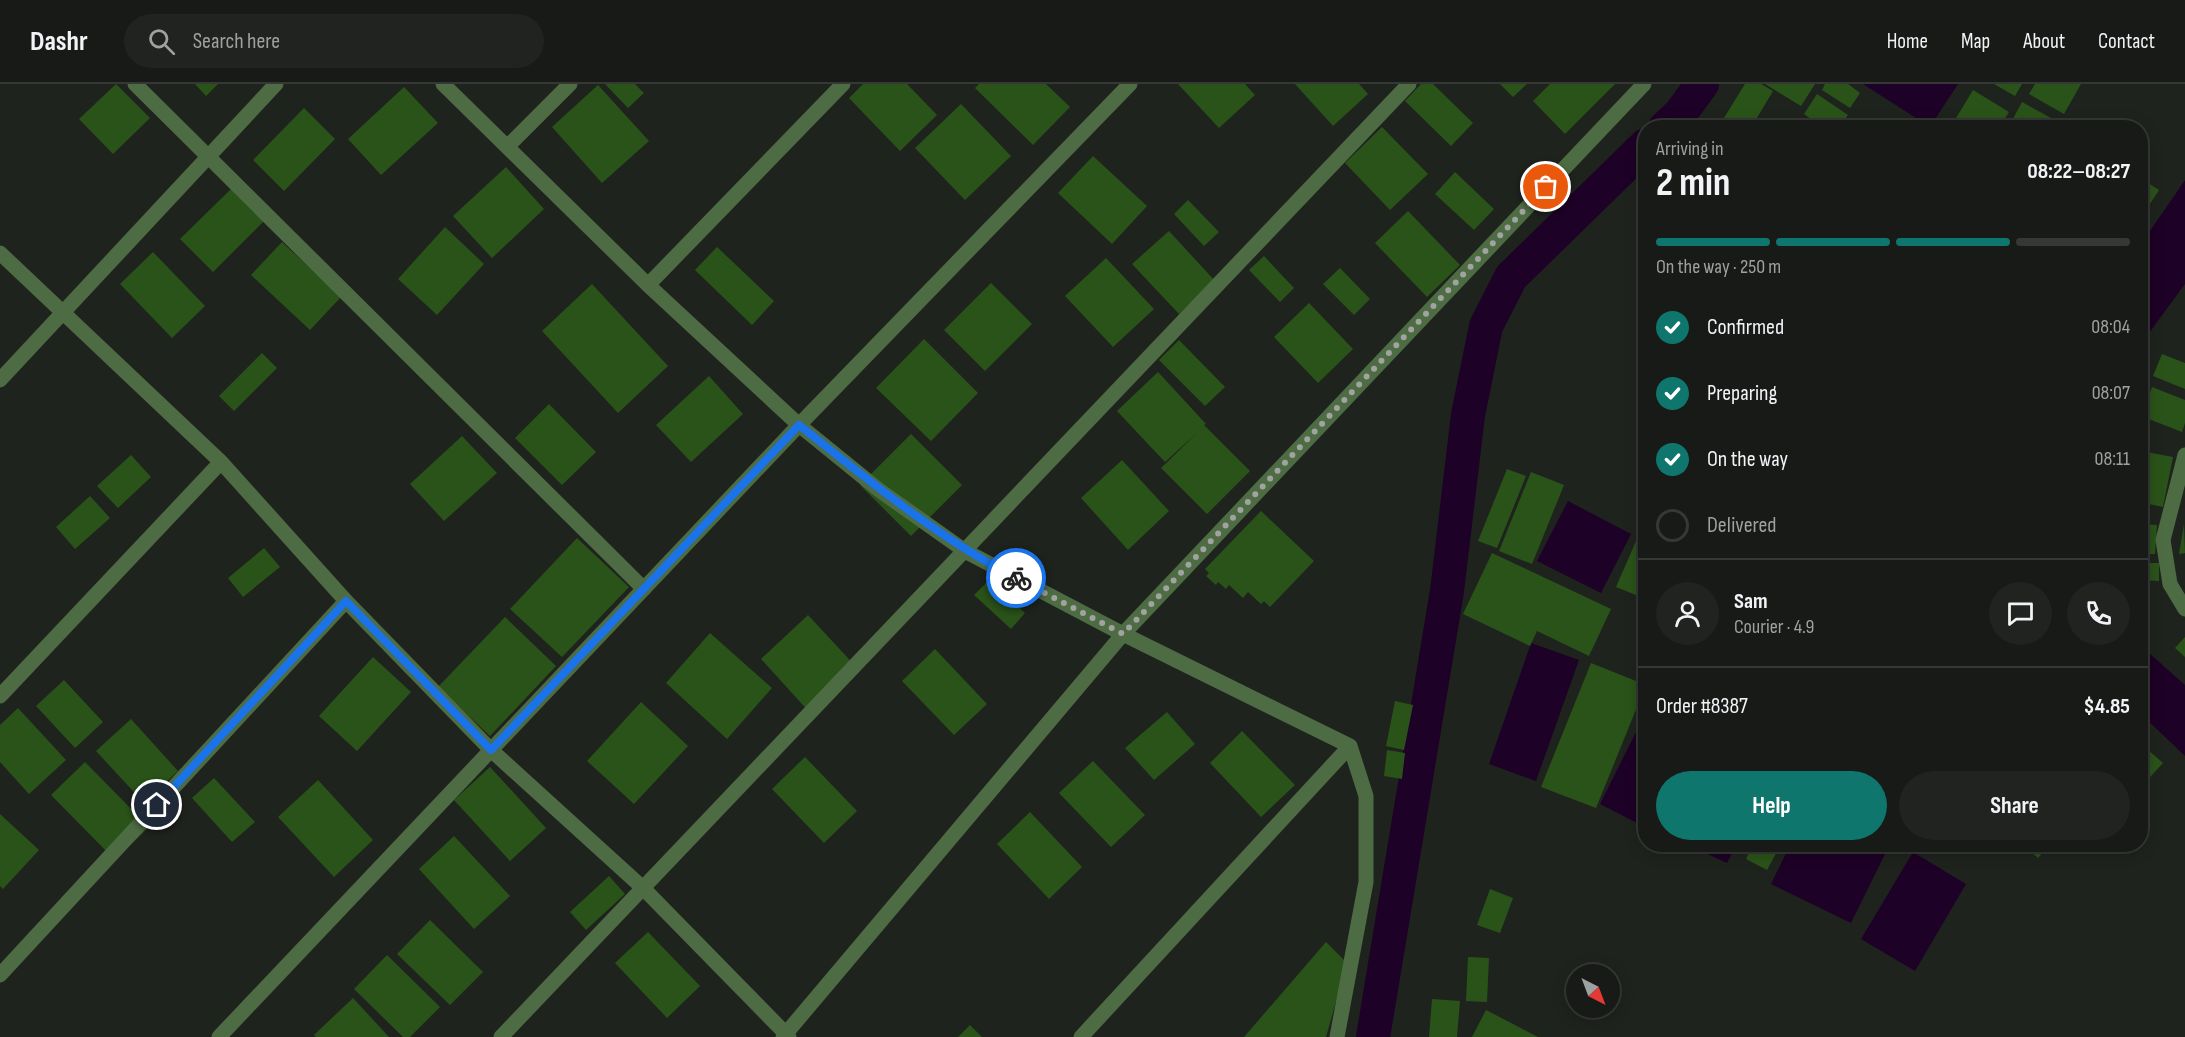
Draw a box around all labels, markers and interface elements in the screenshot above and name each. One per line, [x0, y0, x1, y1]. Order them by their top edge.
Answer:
search box [124, 14, 544, 68]
text: Dashr [30, 25, 88, 58]
icon: search [145, 25, 178, 58]
text: Search here [193, 28, 280, 55]
text: Home [1887, 29, 1928, 54]
text: Map [1961, 29, 1990, 54]
text: About [2023, 29, 2065, 54]
text: Contact [2098, 29, 2155, 54]
text: Arriving in [1656, 137, 1724, 161]
text: 08:22–08:27 [2027, 158, 2130, 185]
text: 2 min [1656, 160, 1730, 207]
pin [1520, 161, 1571, 212]
icon: bag [1529, 170, 1562, 203]
text: On the way · 250 m [1656, 255, 1781, 279]
icon: check [1656, 311, 1689, 344]
text: Confirmed [1707, 314, 1784, 341]
text: 08:04 [2091, 315, 2130, 339]
icon: check [1656, 377, 1689, 410]
text: Preparing [1707, 380, 1777, 407]
text: 08:07 [2092, 381, 2130, 405]
icon: check [1656, 443, 1689, 476]
text: On the way [1707, 446, 1788, 473]
text: 08:11 [2095, 447, 2130, 471]
text: Delivered [1707, 512, 1776, 539]
courier [986, 548, 1046, 608]
icon: bike [1000, 562, 1033, 595]
button: person [1656, 582, 1719, 645]
button: chat [1989, 582, 2052, 645]
button: phone [2067, 582, 2130, 645]
text: Sam [1734, 588, 1768, 615]
text: Courier · 4.9 [1734, 615, 1814, 639]
text: Order #8387 [1656, 693, 1748, 720]
text: $4.85 [2083, 693, 2130, 720]
button: Help [1656, 771, 1887, 840]
button: Share [1899, 771, 2130, 840]
pin [131, 779, 182, 830]
icon: home [140, 788, 173, 821]
north arrow [1566, 964, 1620, 1018]
map controls [1566, 964, 1620, 1018]

